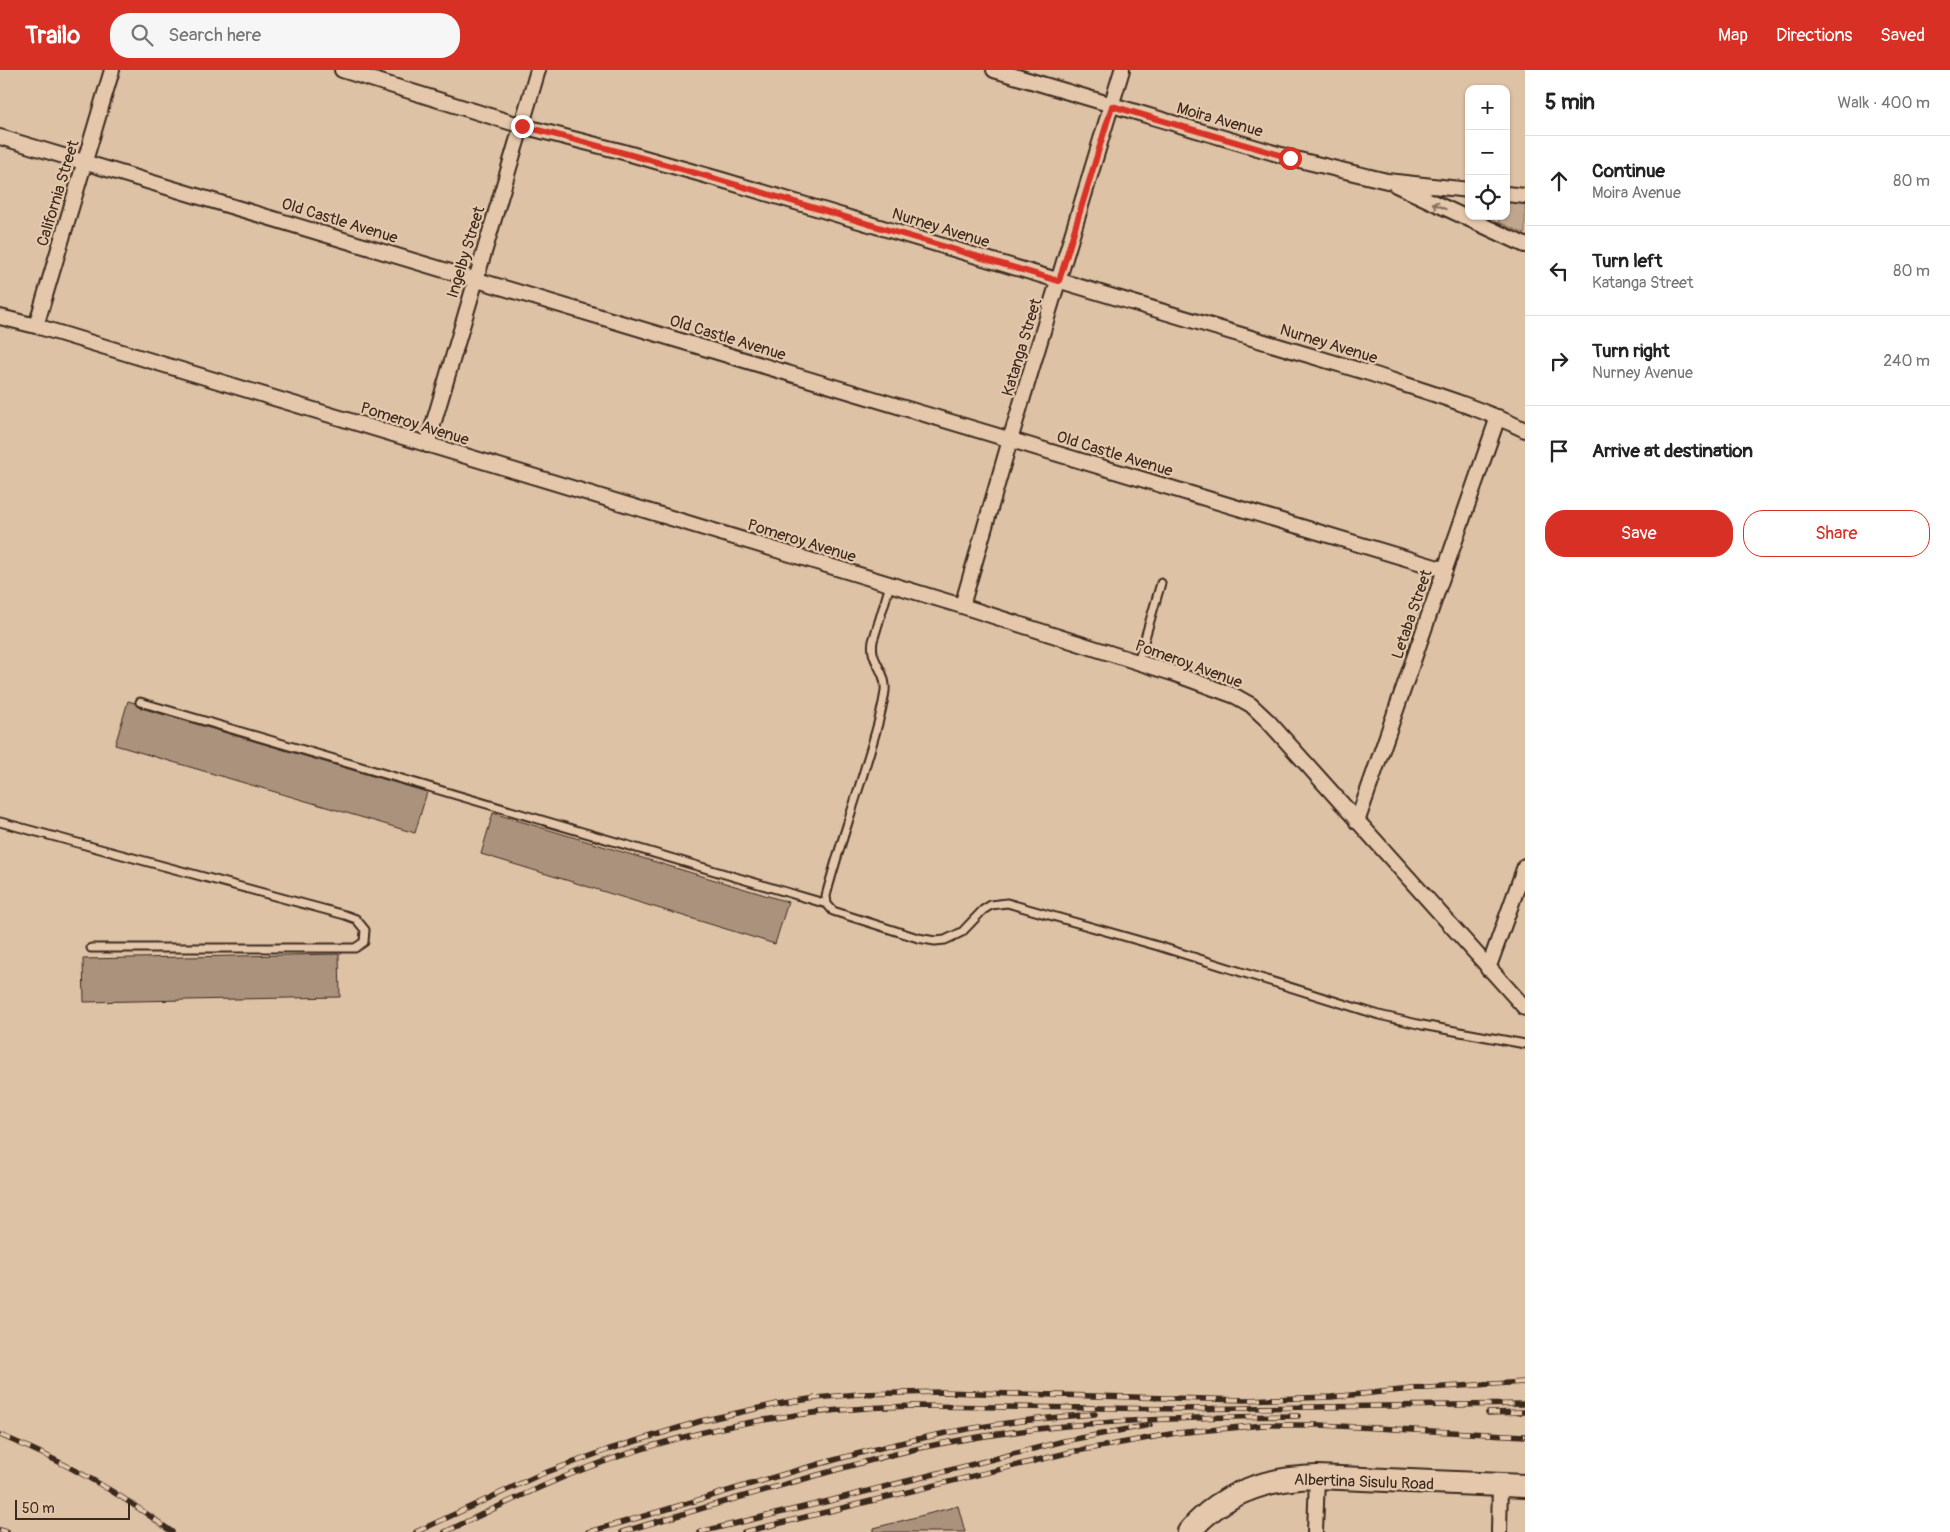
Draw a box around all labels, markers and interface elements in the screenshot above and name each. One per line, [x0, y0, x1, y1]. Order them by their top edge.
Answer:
search box [110, 13, 460, 58]
text: Trailo [25, 21, 80, 50]
icon: search [128, 21, 156, 49]
text: Search here [168, 23, 261, 47]
text: Map [1718, 24, 1748, 47]
text: Directions [1776, 24, 1852, 47]
text: Saved [1880, 24, 1925, 47]
map controls [1465, 85, 1510, 220]
button: + [1465, 85, 1510, 130]
text: 5 min [1545, 89, 1595, 116]
text: Walk · 400 m [1837, 93, 1930, 113]
street label: Moira Avenue [1174, 98, 1265, 142]
route end [511, 115, 534, 138]
button: − [1465, 130, 1510, 175]
street label: California Street [32, 137, 84, 249]
route start [1279, 147, 1302, 170]
text: Continue [1592, 159, 1665, 183]
icon: ahead [1545, 167, 1573, 195]
text: 80 m [1893, 171, 1930, 191]
button: locate [1465, 175, 1510, 220]
text: Moira Avenue [1592, 183, 1681, 203]
street label: Old Castle Avenue [279, 194, 400, 248]
one-way arrow [1432, 201, 1447, 210]
street label: Ingelby Street [443, 203, 490, 301]
street label: Nurney Avenue [889, 204, 992, 252]
text: Turn left [1592, 249, 1662, 273]
icon: left [1545, 257, 1573, 285]
text: 80 m [1893, 261, 1930, 281]
text: Katanga Street [1592, 273, 1693, 293]
street label: Katanga Street [998, 295, 1047, 399]
street label: Old Castle Avenue [667, 311, 788, 365]
street label: Nurney Avenue [1277, 320, 1380, 368]
text: Turn right [1592, 339, 1670, 363]
icon: right [1545, 347, 1573, 375]
text: 240 m [1883, 351, 1930, 371]
text: Nurney Avenue [1592, 363, 1693, 383]
street label: Pomeroy Avenue [358, 398, 472, 450]
street label: Old Castle Avenue [1054, 427, 1175, 481]
icon: arrive [1545, 437, 1573, 465]
text: Arrive at destination [1592, 439, 1753, 463]
button: Save [1545, 510, 1733, 557]
button: Share [1743, 510, 1930, 557]
street label: Pomeroy Avenue [745, 515, 859, 567]
street label: Letaba Street [1387, 567, 1437, 662]
street label: Pomeroy Avenue [1132, 635, 1245, 693]
street label: Albertina Sisulu Road [1294, 1470, 1434, 1494]
scale bar [15, 1497, 130, 1520]
text: 50 m [22, 1500, 55, 1517]

